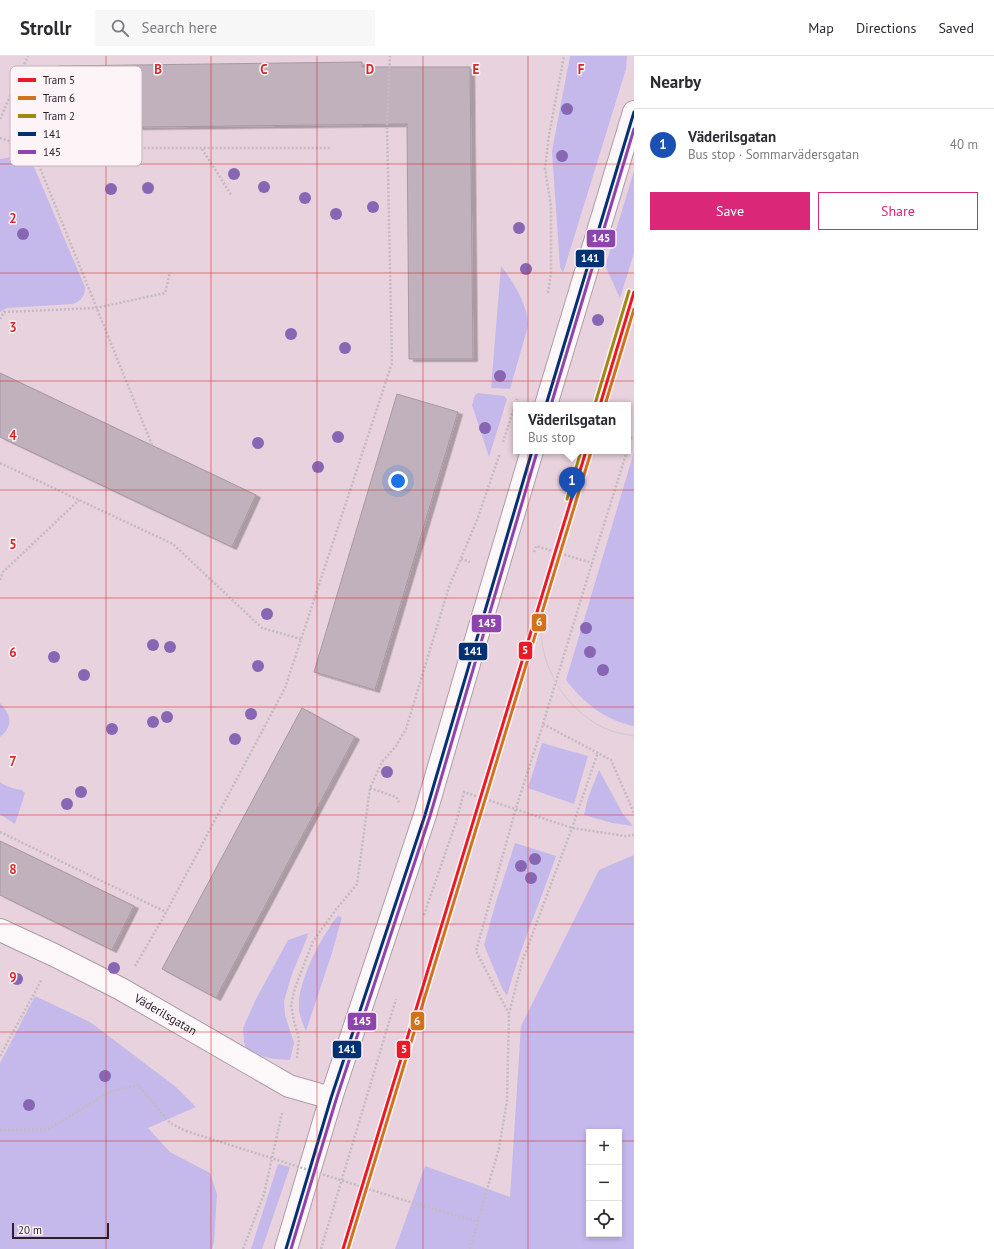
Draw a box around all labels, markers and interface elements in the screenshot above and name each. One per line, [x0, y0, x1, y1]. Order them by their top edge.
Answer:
search box [95, 10, 375, 46]
text: Strollr [20, 16, 71, 40]
icon: search [109, 17, 131, 39]
text: Search here [141, 18, 217, 37]
text: Map [808, 19, 834, 37]
text: Directions [856, 19, 916, 37]
text: Saved [938, 19, 974, 37]
text: B [154, 61, 162, 78]
text: C [260, 61, 268, 78]
text: D [366, 61, 374, 78]
text: E [473, 61, 480, 78]
text: F [578, 61, 585, 78]
legend [10, 66, 142, 166]
text: Nearby [650, 71, 701, 93]
text: Tram 5 [43, 73, 75, 87]
text: Tram 6 [43, 91, 75, 105]
text: Tram 2 [43, 109, 75, 123]
text: 141 [43, 127, 61, 141]
text: Väderilsgatan [688, 127, 776, 146]
text: 1 [659, 136, 667, 153]
text: 40 m [950, 136, 978, 153]
text: 145 [43, 145, 61, 159]
text: Bus stop · Sommarvädersgatan [688, 146, 859, 163]
button: Save [650, 192, 810, 230]
button: Share [818, 192, 978, 230]
text: 2 [9, 210, 17, 227]
line badge: 145 [586, 229, 616, 248]
text: 145 [592, 231, 610, 245]
line badge: 141 [575, 249, 605, 268]
text: 141 [581, 251, 599, 265]
text: 3 [9, 319, 17, 336]
popup [513, 402, 631, 454]
text: Väderilsgatan [528, 410, 616, 429]
text: 4 [9, 427, 17, 444]
text: Bus stop [528, 429, 575, 446]
pin: 1 [559, 467, 585, 500]
your location [388, 471, 408, 491]
text: 5 [9, 536, 17, 553]
line badge: 6 [531, 613, 547, 632]
line badge: 145 [471, 614, 502, 633]
text: 6 [536, 615, 542, 629]
text: 145 [478, 616, 496, 630]
line badge: 5 [518, 641, 533, 660]
line badge: 141 [458, 642, 488, 661]
text: 5 [522, 643, 528, 657]
text: 6 [9, 644, 17, 661]
text: 141 [464, 644, 482, 658]
text: 7 [9, 753, 17, 770]
text: 8 [9, 861, 17, 878]
text: 9 [9, 969, 17, 986]
street label: Väderilsgatan [131, 990, 200, 1038]
line badge: 6 [410, 1011, 425, 1031]
line badge: 145 [347, 1012, 377, 1031]
text: 145 [353, 1014, 371, 1028]
text: 6 [414, 1014, 420, 1028]
line badge: 141 [332, 1040, 362, 1059]
line badge: 5 [396, 1040, 411, 1059]
text: 141 [338, 1042, 356, 1056]
text: 5 [401, 1042, 407, 1056]
map controls [586, 1129, 622, 1237]
button: + [586, 1129, 622, 1165]
button: − [586, 1165, 622, 1201]
button: locate [586, 1201, 622, 1237]
scale bar [12, 1221, 109, 1240]
text: 20 m [18, 1223, 42, 1237]

